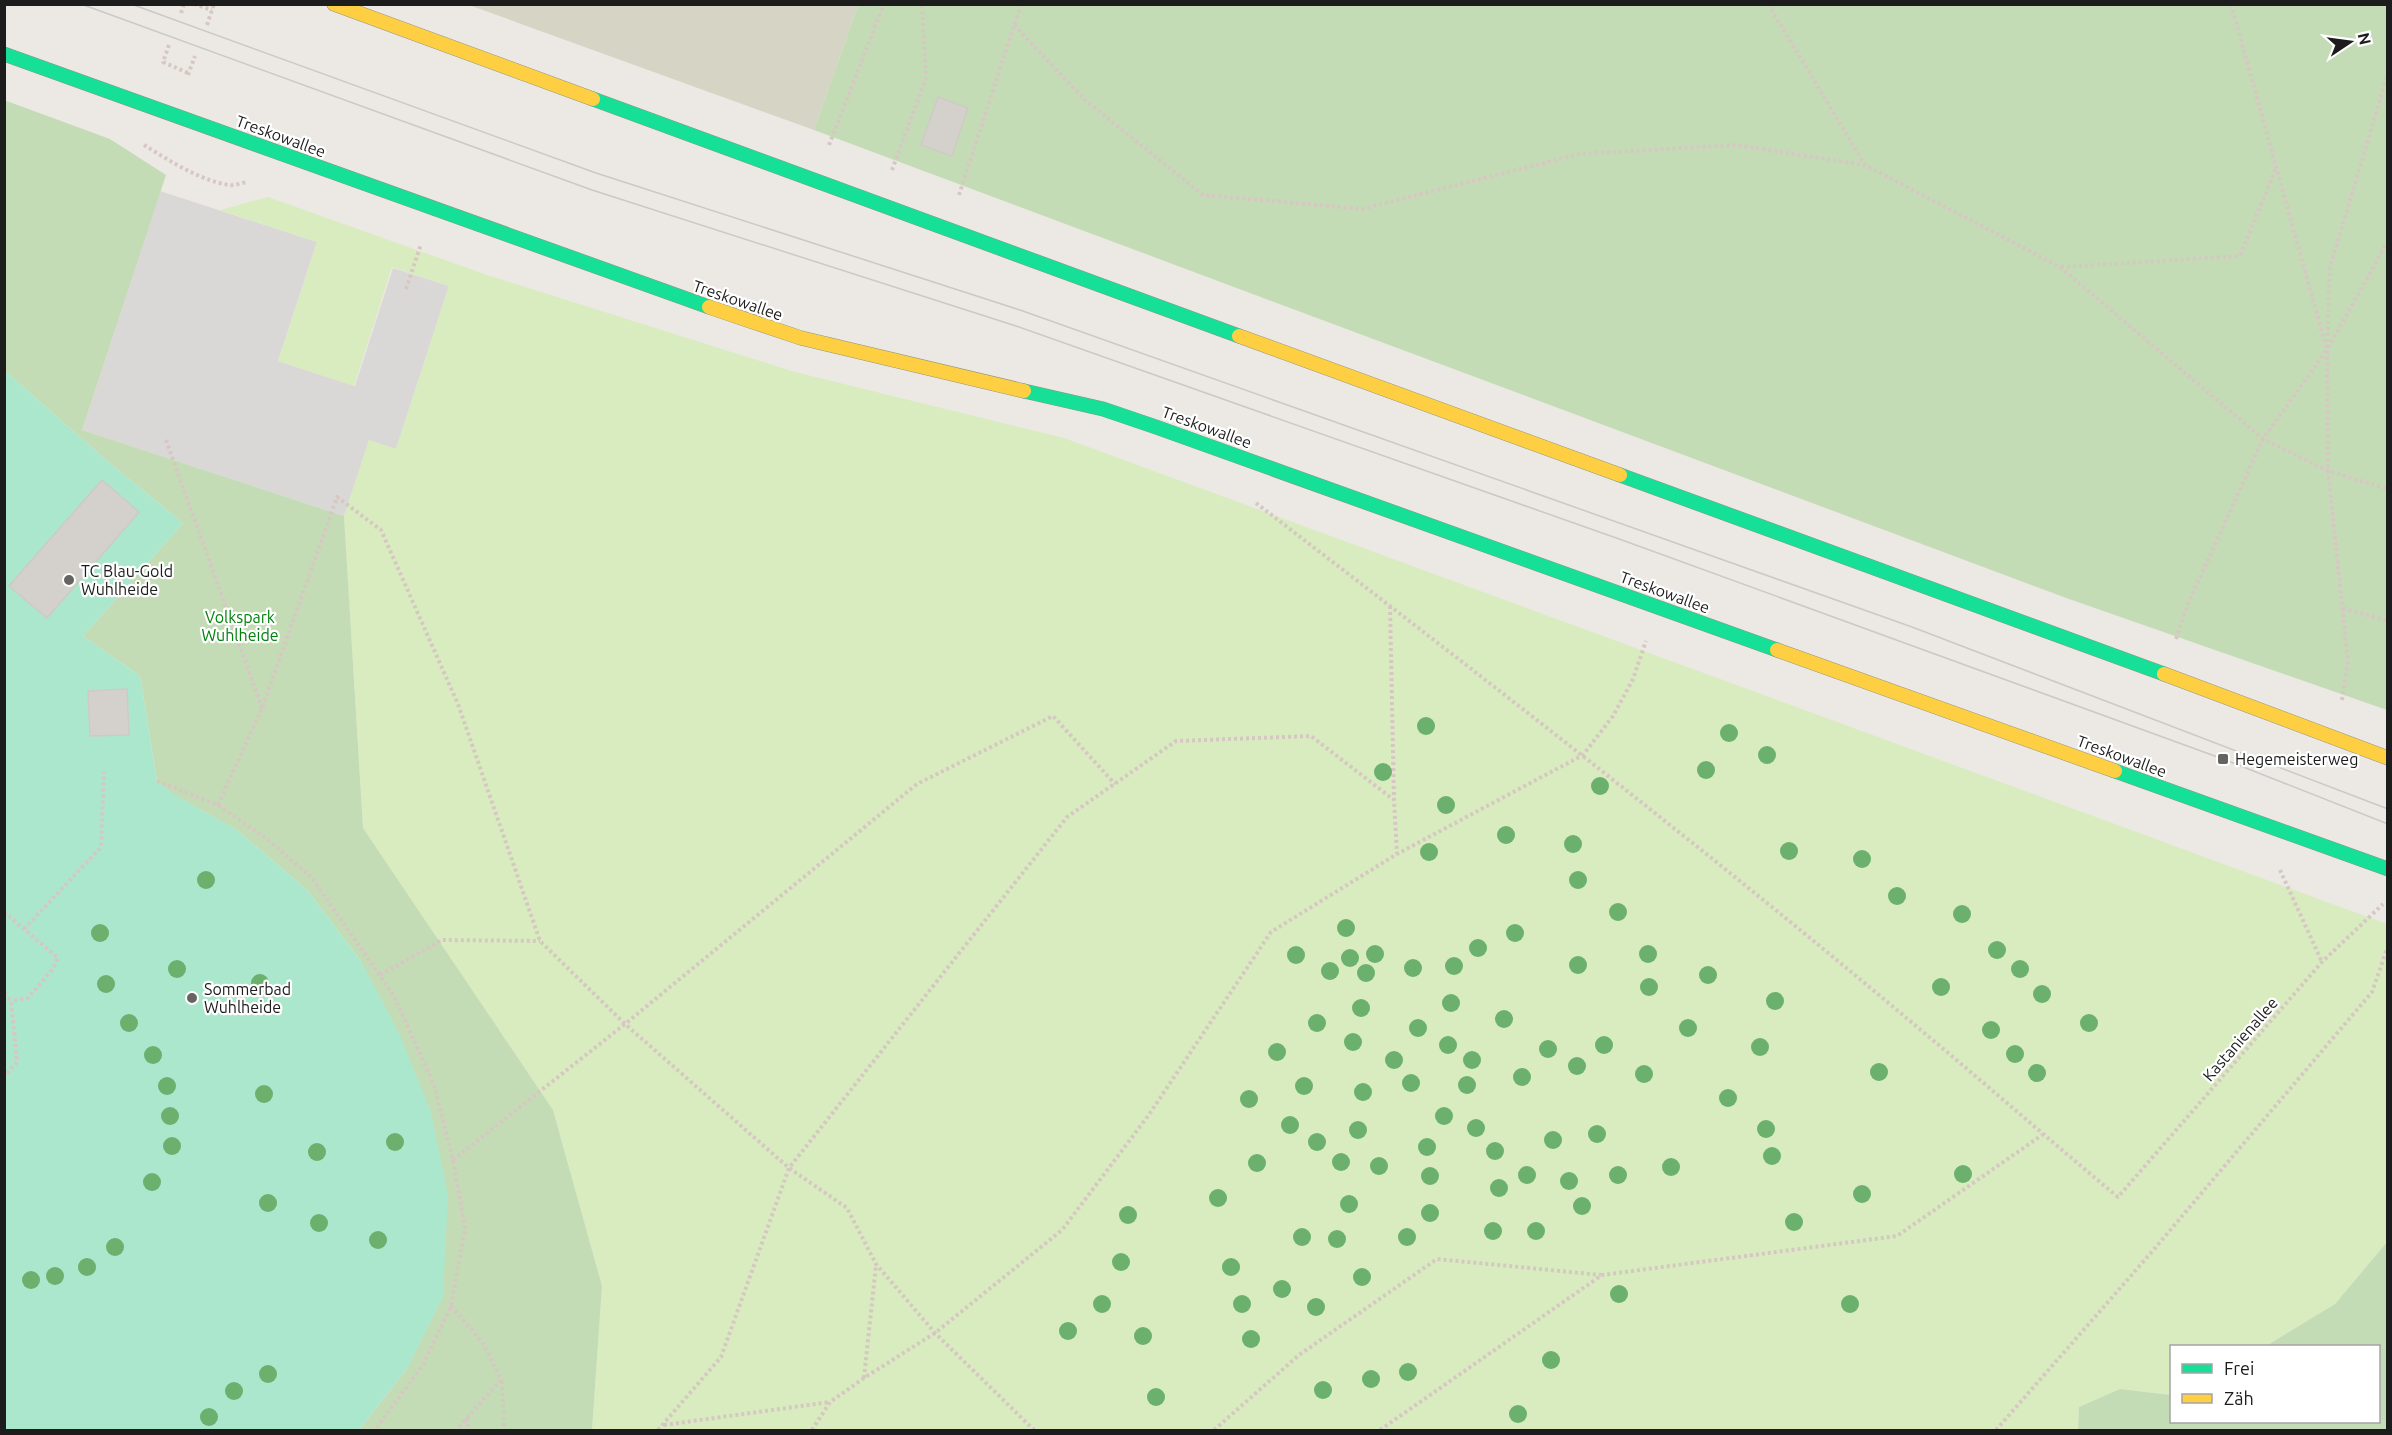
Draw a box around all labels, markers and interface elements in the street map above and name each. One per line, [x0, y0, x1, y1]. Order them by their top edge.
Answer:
north arrow [2320, 12, 2380, 72]
text: N [2355, 31, 2375, 46]
street label: Treskowallee [234, 111, 328, 161]
street label: Treskowallee [691, 276, 785, 324]
street label: Treskowallee [1160, 402, 1254, 452]
place label: TC Blau-Gold Wuhlheide [81, 562, 173, 598]
street label: Treskowallee [1618, 567, 1712, 617]
marker: TC Blau-Gold Wuhlheide [62, 573, 76, 587]
park label: Volkspark Wuhlheide [201, 608, 279, 644]
street label: Treskowallee [2075, 731, 2169, 781]
place label: Hegemeisterweg [2235, 750, 2358, 768]
marker: Hegemeisterweg [2216, 752, 2230, 766]
place label: Sommerbad Wuhlheide [204, 980, 291, 1016]
marker: Sommerbad Wuhlheide [185, 991, 199, 1005]
street label: Kastanienallee [2199, 994, 2281, 1084]
legend [2170, 1345, 2380, 1423]
text: Frei [2224, 1358, 2254, 1378]
text: Zäh [2224, 1388, 2254, 1408]

